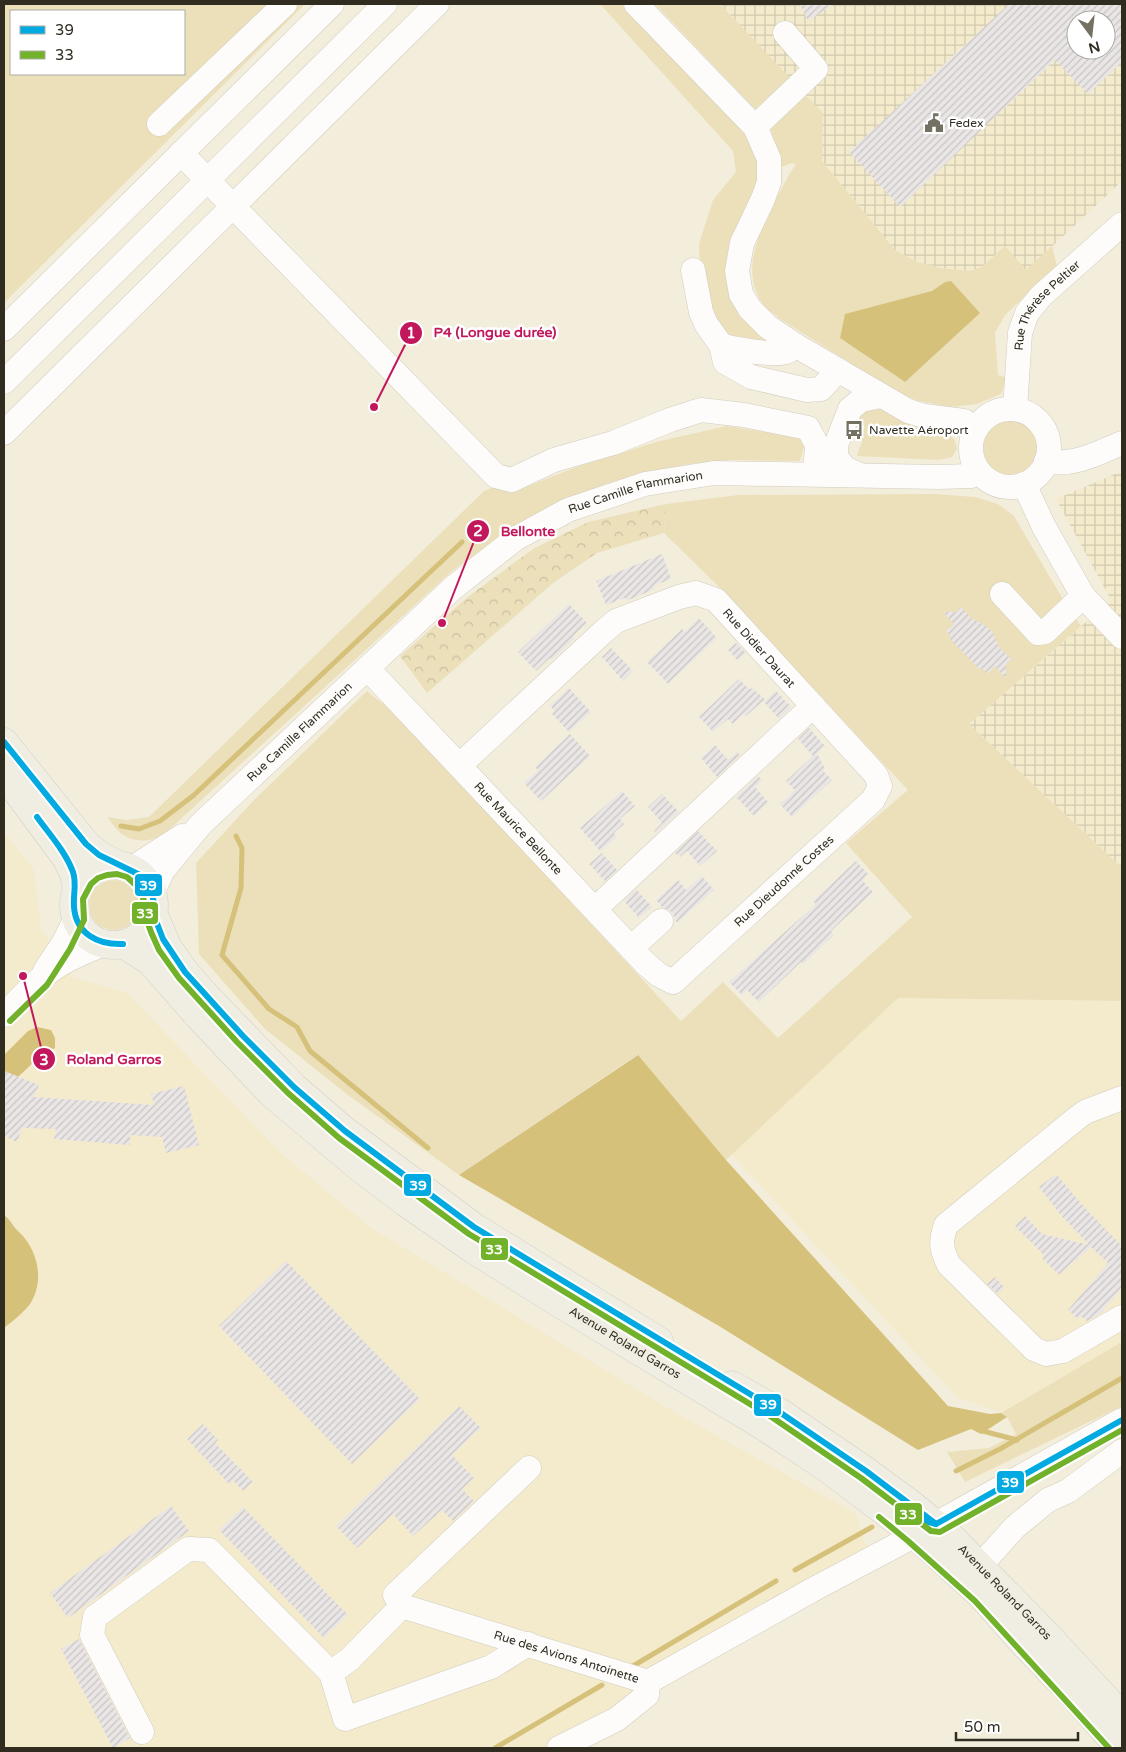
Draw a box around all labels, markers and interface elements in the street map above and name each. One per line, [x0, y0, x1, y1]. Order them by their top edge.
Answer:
legend [10, 10, 185, 75]
north arrow [1066, 10, 1116, 60]
text: 39 [55, 21, 74, 39]
text: N [1087, 37, 1102, 57]
text: 33 [55, 46, 74, 64]
public building icon: Fedex [923, 112, 945, 134]
place label: Fedex [949, 116, 983, 130]
street label: Rue Thérèse Peltier [1012, 257, 1083, 351]
callout: P4 (Longue durée) [398, 318, 566, 347]
text: 1 [406, 324, 416, 342]
text: P4 (Longue durée) [434, 324, 556, 341]
bus stop icon: Navette Aéroport [843, 419, 865, 441]
place label: Navette Aéroport [869, 423, 969, 437]
street label: Rue Camille Flammarion [567, 468, 704, 516]
callout: Bellonte [466, 516, 566, 545]
text: 2 [473, 522, 483, 540]
text: Bellonte [501, 523, 555, 540]
street label: Rue Didier Daurat [720, 606, 798, 691]
street label: Rue Camille Flammarion [244, 679, 355, 784]
street label: Rue Maurice Bellonte [471, 779, 565, 878]
street label: Rue Dieudonné Costes [731, 832, 837, 930]
line badge: 39 [134, 873, 163, 897]
text: 39 [139, 877, 157, 894]
line badge: 33 [131, 901, 159, 925]
text: 33 [136, 905, 154, 922]
callout: Roland Garros [32, 1045, 172, 1074]
text: 3 [39, 1051, 49, 1069]
text: Roland Garros [66, 1051, 162, 1068]
line badge: 39 [403, 1173, 432, 1197]
text: 39 [409, 1177, 427, 1194]
line badge: 33 [480, 1237, 509, 1261]
text: 33 [485, 1241, 503, 1258]
street label: Avenue Roland Garros [567, 1304, 683, 1382]
line badge: 39 [753, 1393, 782, 1417]
text: 39 [759, 1396, 777, 1413]
line badge: 39 [996, 1470, 1025, 1494]
text: 39 [1001, 1474, 1019, 1491]
line badge: 33 [894, 1502, 923, 1526]
text: 33 [899, 1506, 917, 1523]
street label: Avenue Roland Garros [955, 1542, 1055, 1643]
street label: Rue des Avions Antoinette [492, 1628, 641, 1686]
scale bar [956, 1710, 1078, 1742]
text: 50 m [964, 1718, 1001, 1736]

